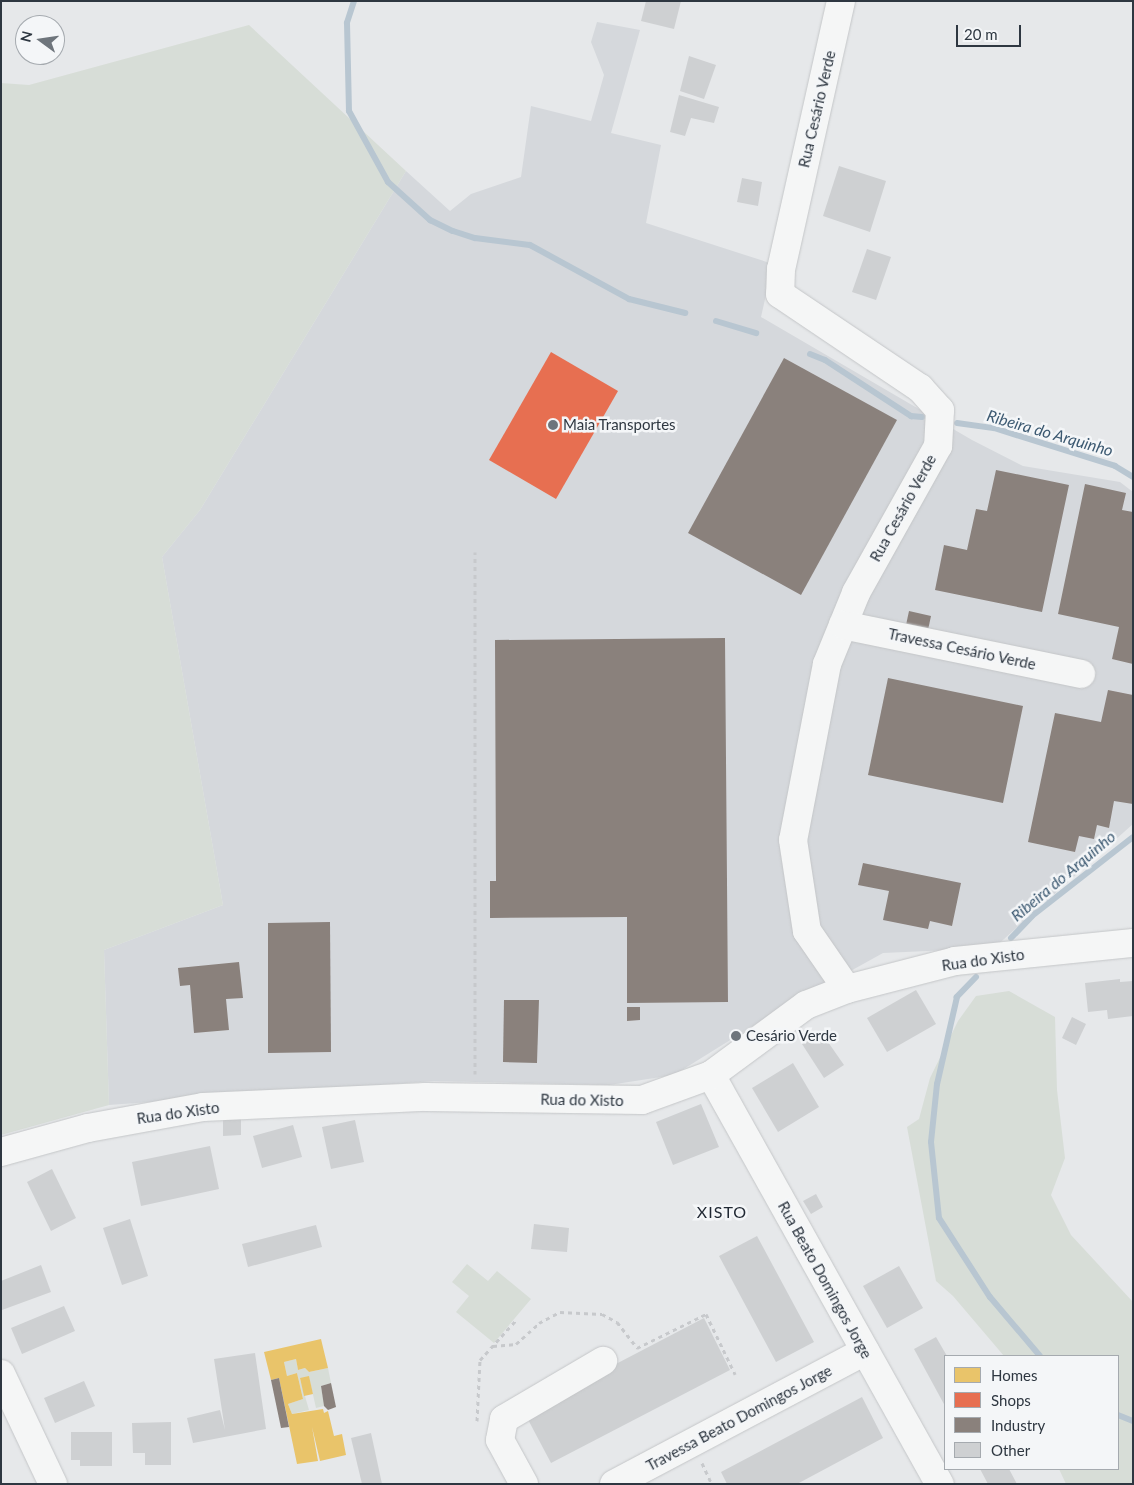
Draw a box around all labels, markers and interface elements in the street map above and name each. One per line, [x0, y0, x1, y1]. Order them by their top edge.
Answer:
north arrow [15, 15, 65, 65]
scale bar [959, 15, 1024, 47]
text: 20 m [964, 25, 998, 43]
text: N [16, 29, 35, 44]
street label: Rua Cesário Verde [795, 48, 839, 170]
water label: Ribeira do Arquinho [984, 406, 1116, 460]
place label: Maia Transportes [563, 416, 676, 434]
marker: Maia Transportes [547, 419, 559, 431]
street label: Rua Cesário Verde [866, 451, 940, 565]
street label: Travessa Cesário Verde [886, 624, 1038, 674]
water label: Ribeira do Arquinho [1007, 827, 1119, 925]
street label: Rua do Xisto [941, 945, 1025, 975]
place label: Cesário Verde [746, 1027, 838, 1045]
marker: Cesário Verde [730, 1030, 742, 1042]
street label: Rua do Xisto [540, 1090, 624, 1110]
street label: Rua do Xisto [136, 1098, 220, 1128]
street label: Rua Beato Domingos Jorge [774, 1198, 876, 1362]
district label: XISTO [696, 1202, 748, 1222]
legend [944, 1355, 1119, 1470]
street label: Travessa Beato Domingos Jorge [643, 1361, 835, 1475]
text: Homes [991, 1366, 1037, 1384]
text: Shops [991, 1391, 1031, 1409]
text: Industry [991, 1416, 1045, 1434]
text: Other [991, 1441, 1030, 1459]

